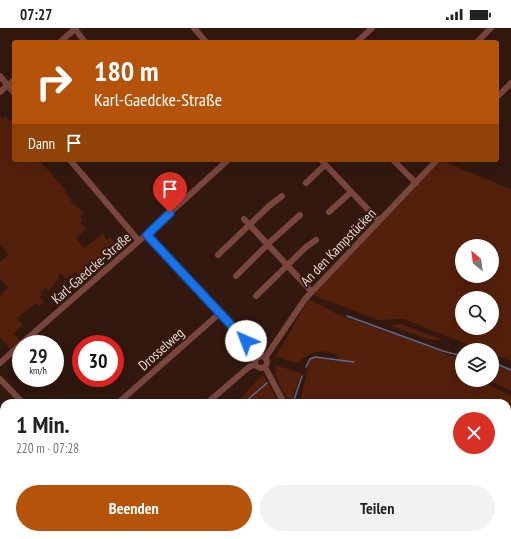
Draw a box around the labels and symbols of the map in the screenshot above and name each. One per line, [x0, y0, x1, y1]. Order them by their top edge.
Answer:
pin [153, 172, 187, 213]
street label: An den Kampstücken [296, 204, 380, 290]
street label: Karl-Gaedcke-Straße [47, 228, 135, 308]
north arrow [455, 239, 499, 283]
position arrow [225, 320, 267, 362]
street label: Drosselweg [134, 324, 188, 374]
speed limit sign: 30 [72, 335, 124, 387]

